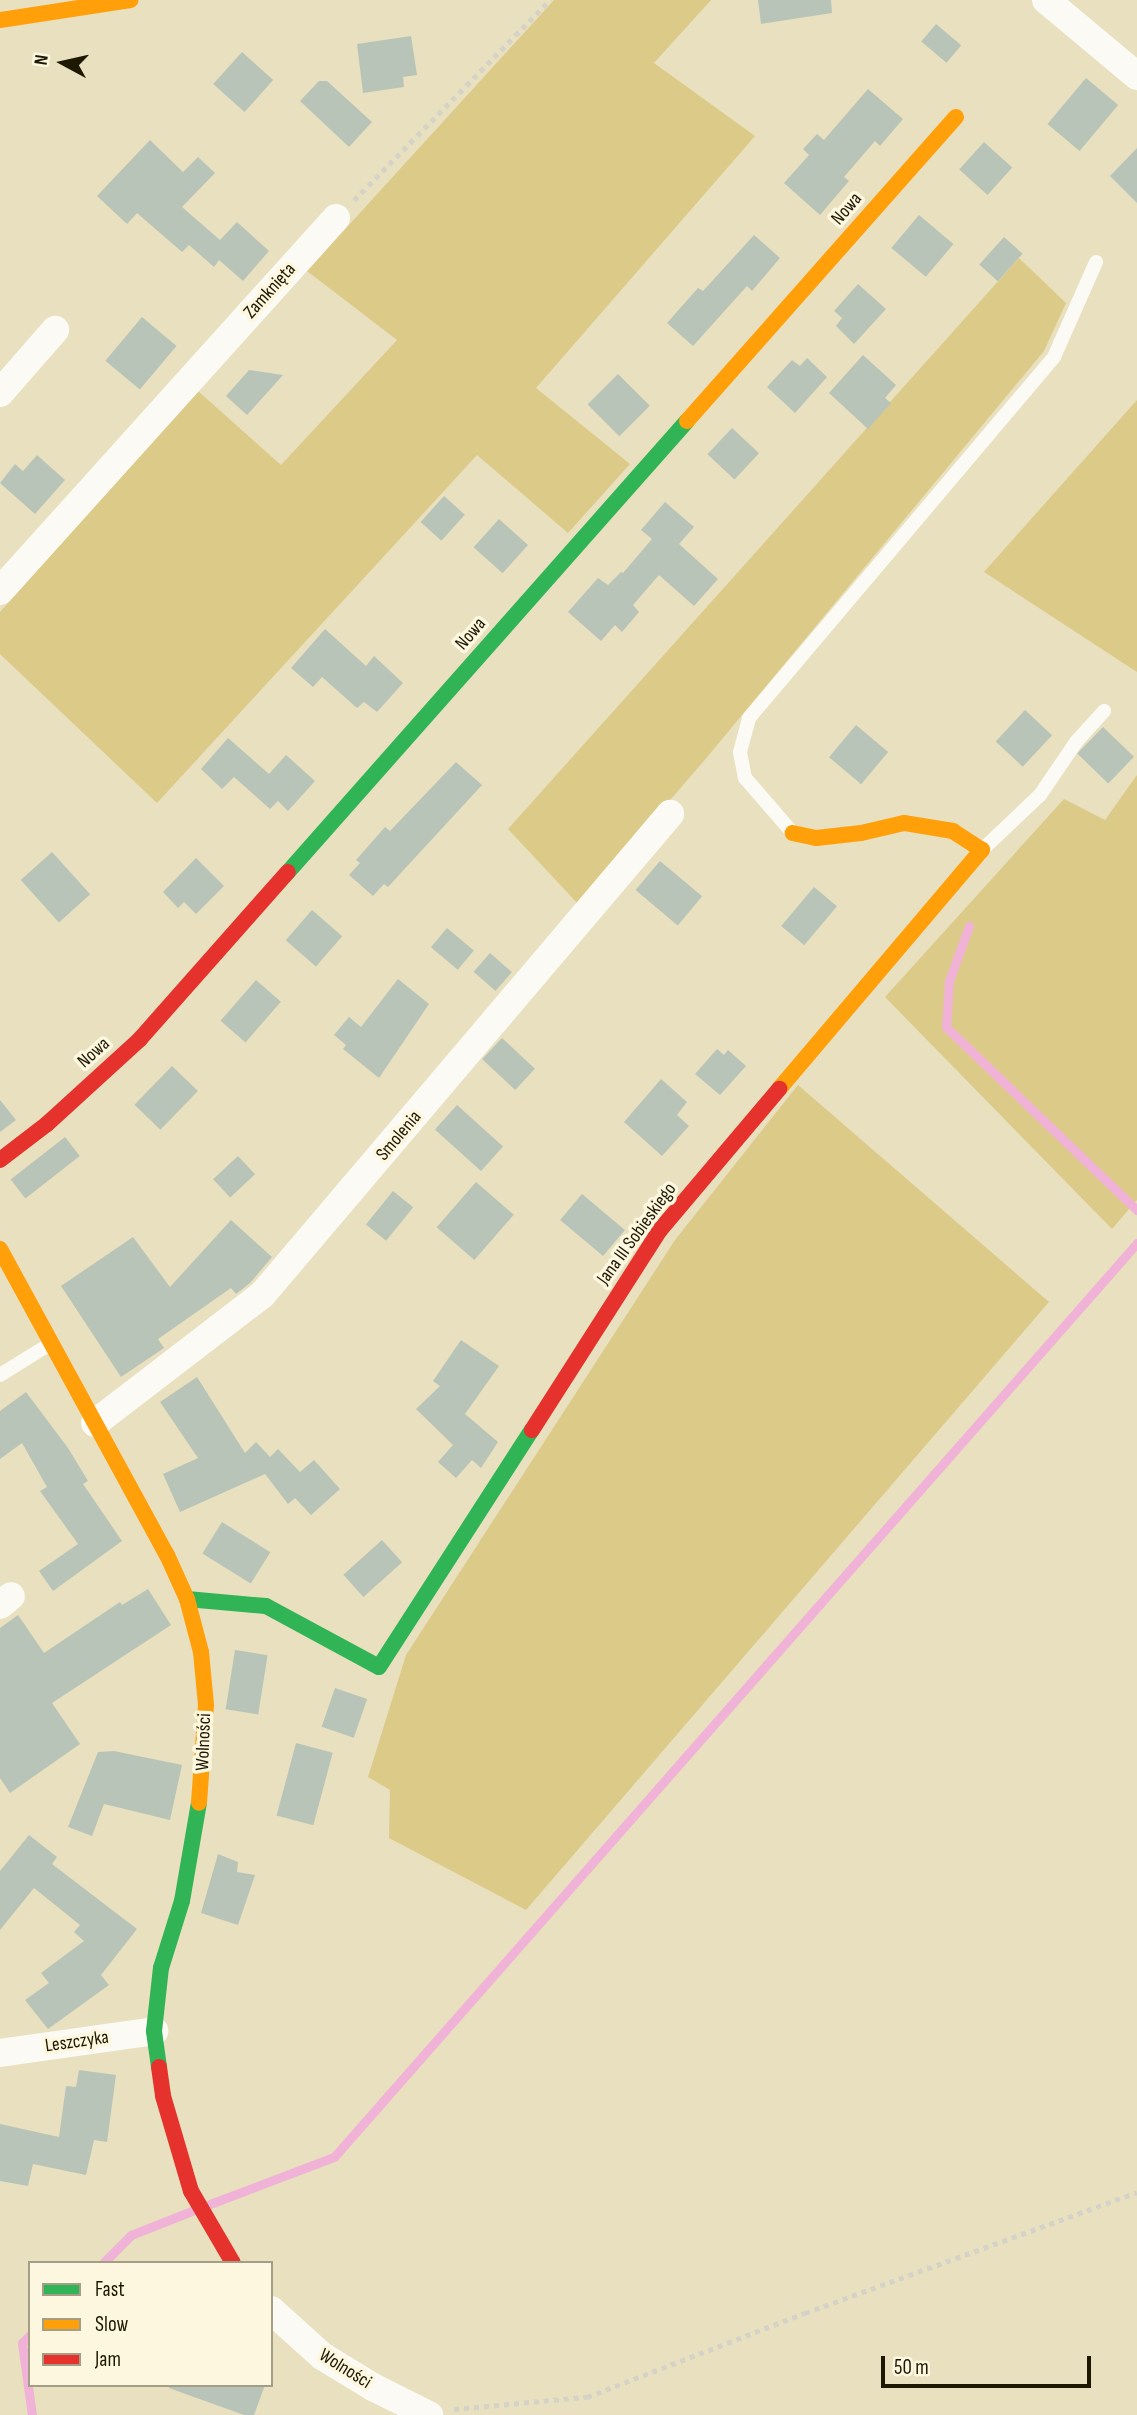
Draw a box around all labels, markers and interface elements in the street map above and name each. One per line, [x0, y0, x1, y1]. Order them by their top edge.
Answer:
north arrow [28, 28, 98, 98]
text: N [30, 53, 54, 67]
street label: Nowa [827, 188, 867, 230]
street label: Zamknięta [239, 259, 301, 323]
street label: Nowa [451, 613, 491, 655]
street label: Nowa [73, 1033, 115, 1073]
street label: Smolenia [372, 1106, 426, 1166]
street label: Jana III Sobieskiego [593, 1179, 681, 1289]
street label: Wolności [192, 1713, 216, 1771]
street label: Leszczyka [44, 2026, 110, 2058]
legend [28, 2261, 273, 2387]
text: Fast [95, 2277, 125, 2302]
text: Slow [95, 2312, 128, 2337]
scale bar [885, 2342, 1095, 2386]
street label: Wolności [315, 2344, 375, 2394]
text: Jam [95, 2347, 121, 2372]
text: 50 m [894, 2355, 929, 2380]

